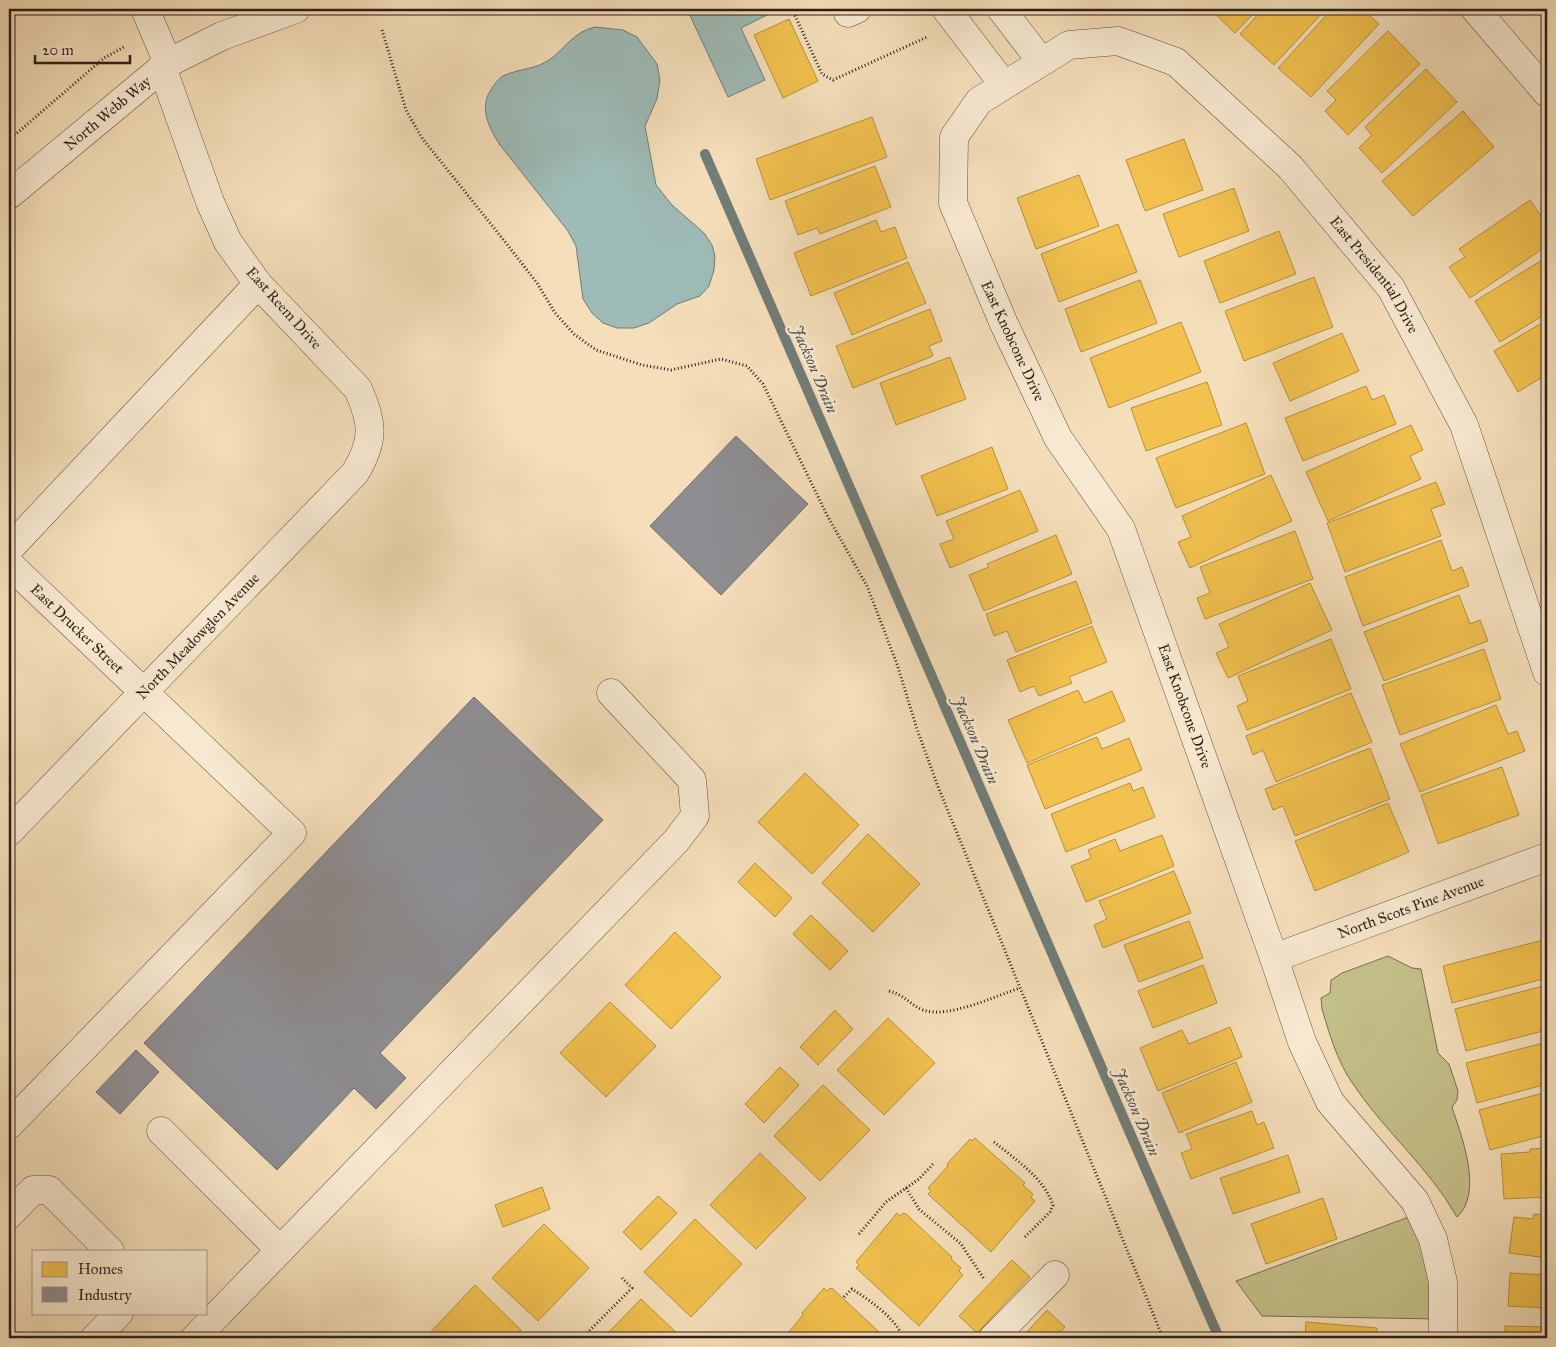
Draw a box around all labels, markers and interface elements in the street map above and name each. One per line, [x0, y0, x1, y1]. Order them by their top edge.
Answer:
scale bar [35, 32, 130, 64]
text: 20 m [42, 41, 74, 59]
street label: North Webb Way [61, 72, 155, 154]
street label: East Presidential Drive [1326, 213, 1422, 336]
street label: East Reem Drive [242, 263, 326, 353]
street label: East Knobcone Drive [977, 278, 1049, 404]
water label: Jackson Drain [787, 321, 842, 417]
street label: North Meadowglen Avenue [133, 569, 263, 703]
street label: East Drucker Street [27, 580, 128, 678]
street label: East Knobcone Drive [1154, 641, 1216, 771]
water label: Jackson Drain [948, 692, 1003, 788]
street label: North Scots Pine Avenue [1335, 872, 1487, 943]
water label: Jackson Drain [1109, 1064, 1164, 1160]
legend [32, 1250, 208, 1314]
text: Homes [78, 1260, 123, 1278]
text: Industry [78, 1286, 132, 1304]

